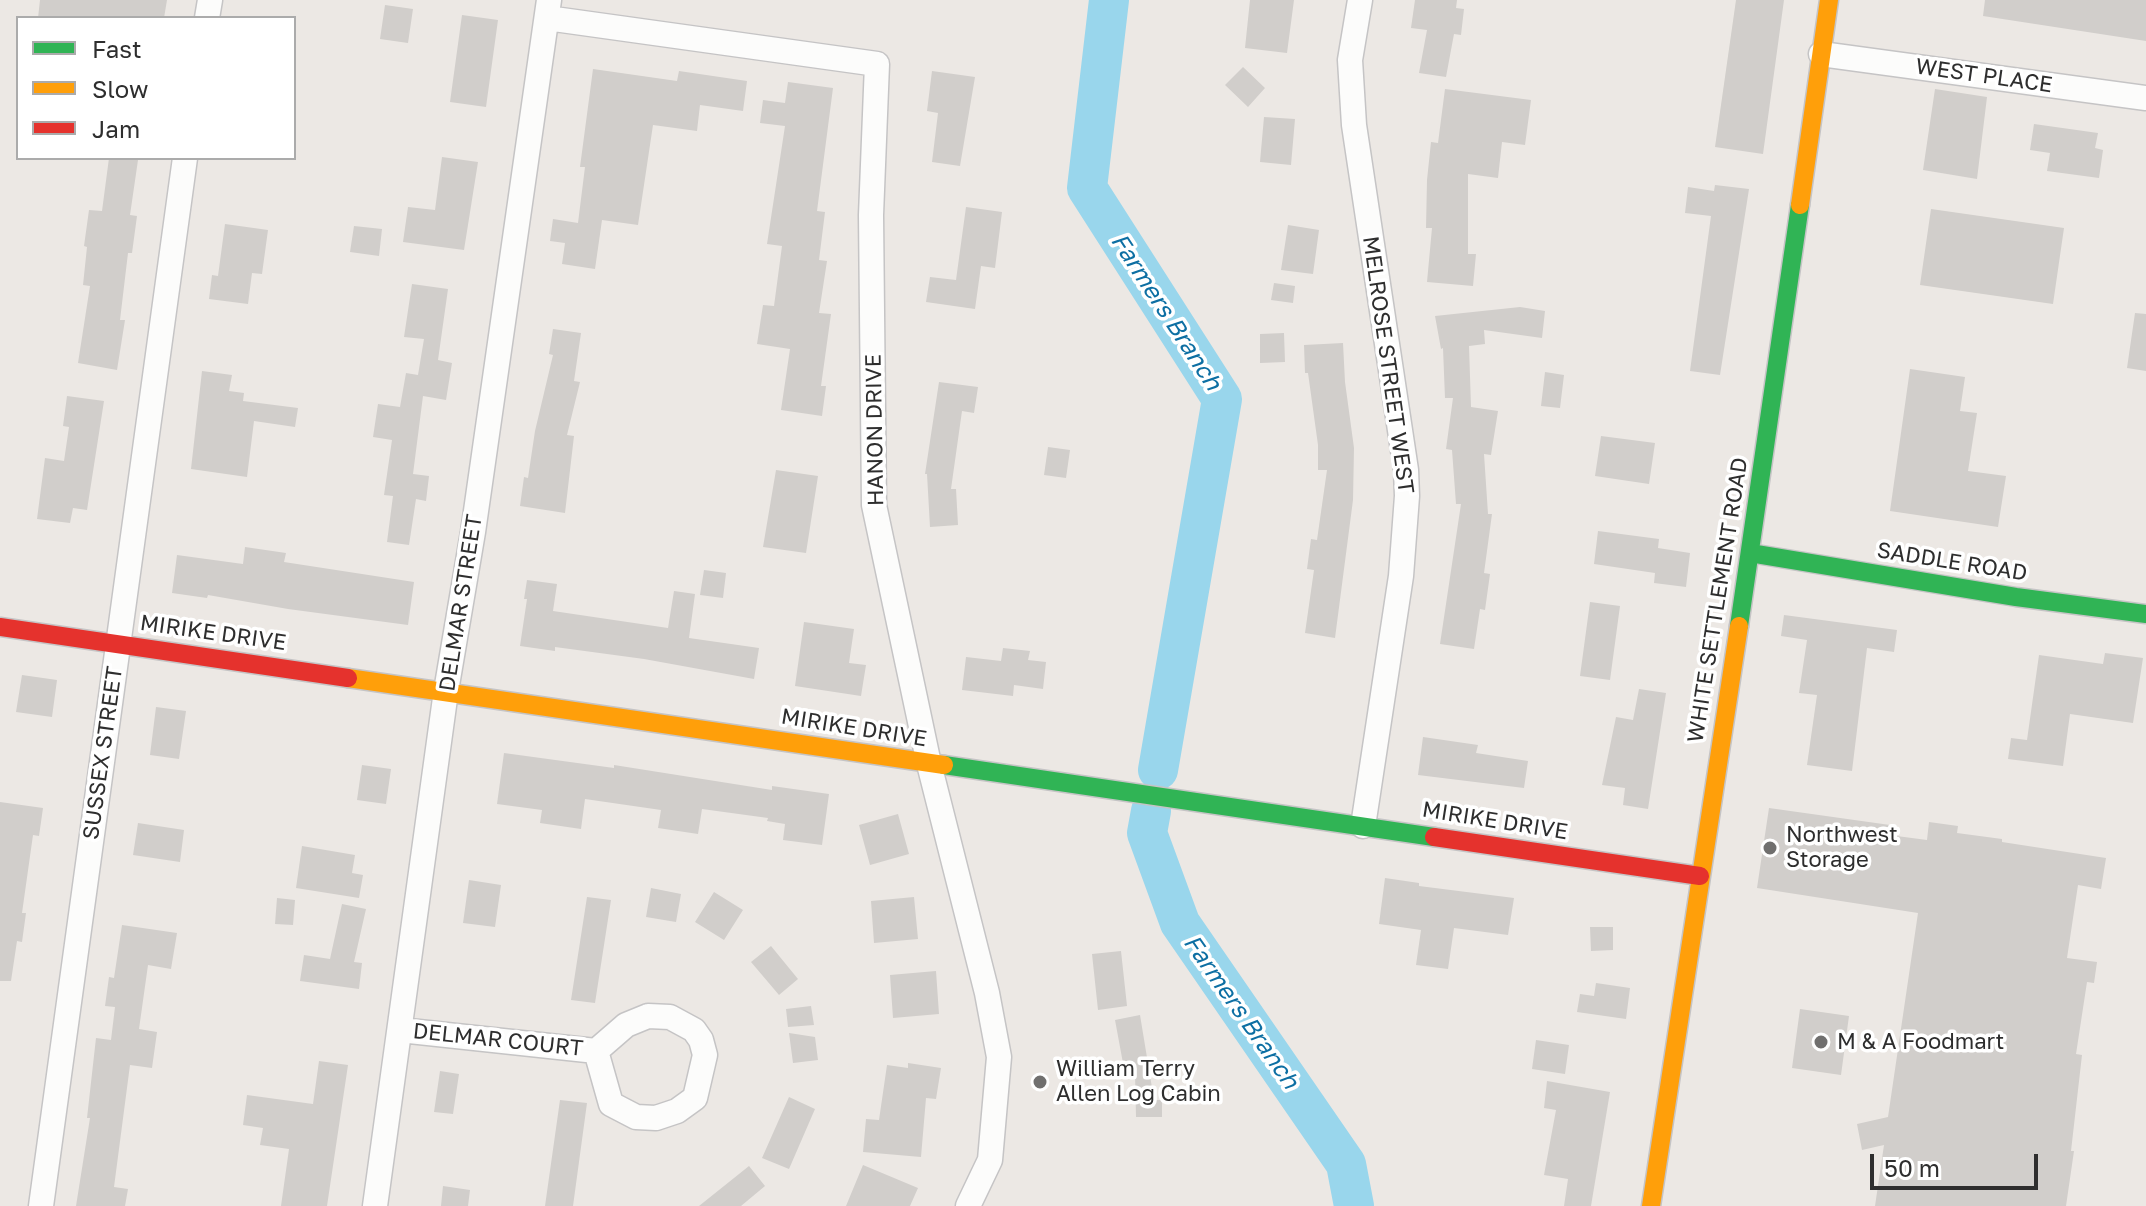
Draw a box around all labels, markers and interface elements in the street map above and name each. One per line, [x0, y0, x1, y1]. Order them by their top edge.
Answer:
legend [16, 16, 296, 160]
text: Fast [92, 34, 142, 63]
street label: WEST PLACE [1914, 53, 2054, 99]
text: Slow [92, 74, 148, 103]
text: Jam [92, 114, 140, 143]
water label: Farmers Branch [1105, 228, 1227, 396]
street label: MELROSE STREET WEST [1357, 235, 1419, 495]
street label: HANON DRIVE [860, 354, 890, 506]
street label: WHITE SETTLEMENT ROAD [1682, 456, 1754, 744]
street label: DELMAR STREET [434, 513, 488, 693]
street label: SADDLE ROAD [1875, 537, 2029, 587]
street label: MIRIKE DRIVE [138, 610, 288, 656]
street label: SUSSEX STREET [78, 665, 128, 841]
street label: MIRIKE DRIVE [779, 703, 929, 753]
street label: MIRIKE DRIVE [1420, 796, 1570, 846]
place label: Northwest Storage [1786, 822, 1898, 874]
marker: Northwest Storage [1761, 839, 1779, 857]
water label: Farmers Branch [1177, 929, 1305, 1095]
street label: DELMAR COURT [412, 1018, 584, 1062]
place label: M & A Foodmart [1837, 1029, 2004, 1055]
marker: M & A Foodmart [1812, 1033, 1830, 1051]
place label: William Terry Allen Log Cabin [1056, 1056, 1221, 1108]
marker: William Terry Allen Log Cabin [1031, 1073, 1049, 1091]
scale bar [1874, 1138, 2042, 1188]
text: 50 m [1884, 1153, 1940, 1182]

